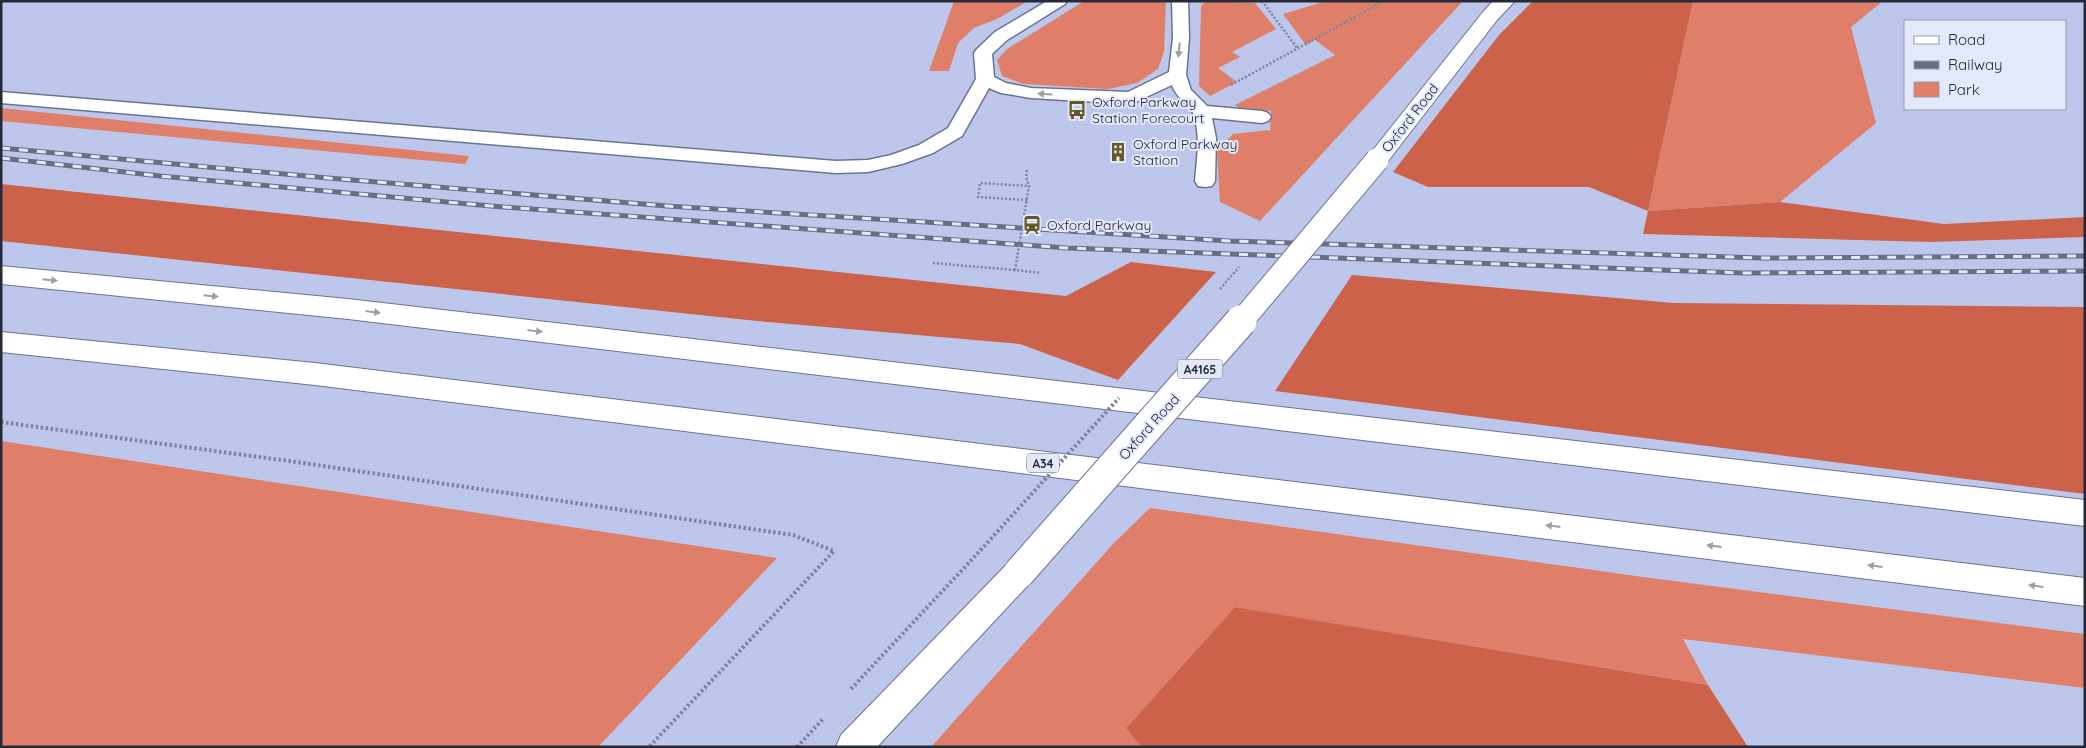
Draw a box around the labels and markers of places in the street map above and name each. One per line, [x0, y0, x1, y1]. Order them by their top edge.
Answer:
place label: Oxford Parkway Station Forecourt [1092, 93, 1204, 127]
bus stop icon: Oxford Parkway Station Forecourt [1066, 99, 1088, 121]
place label: Oxford Parkway Station [1133, 135, 1237, 169]
building icon: Oxford Parkway Station [1107, 141, 1129, 163]
station icon: Oxford Parkway [1021, 214, 1043, 236]
place label: Oxford Parkway [1047, 216, 1151, 234]

